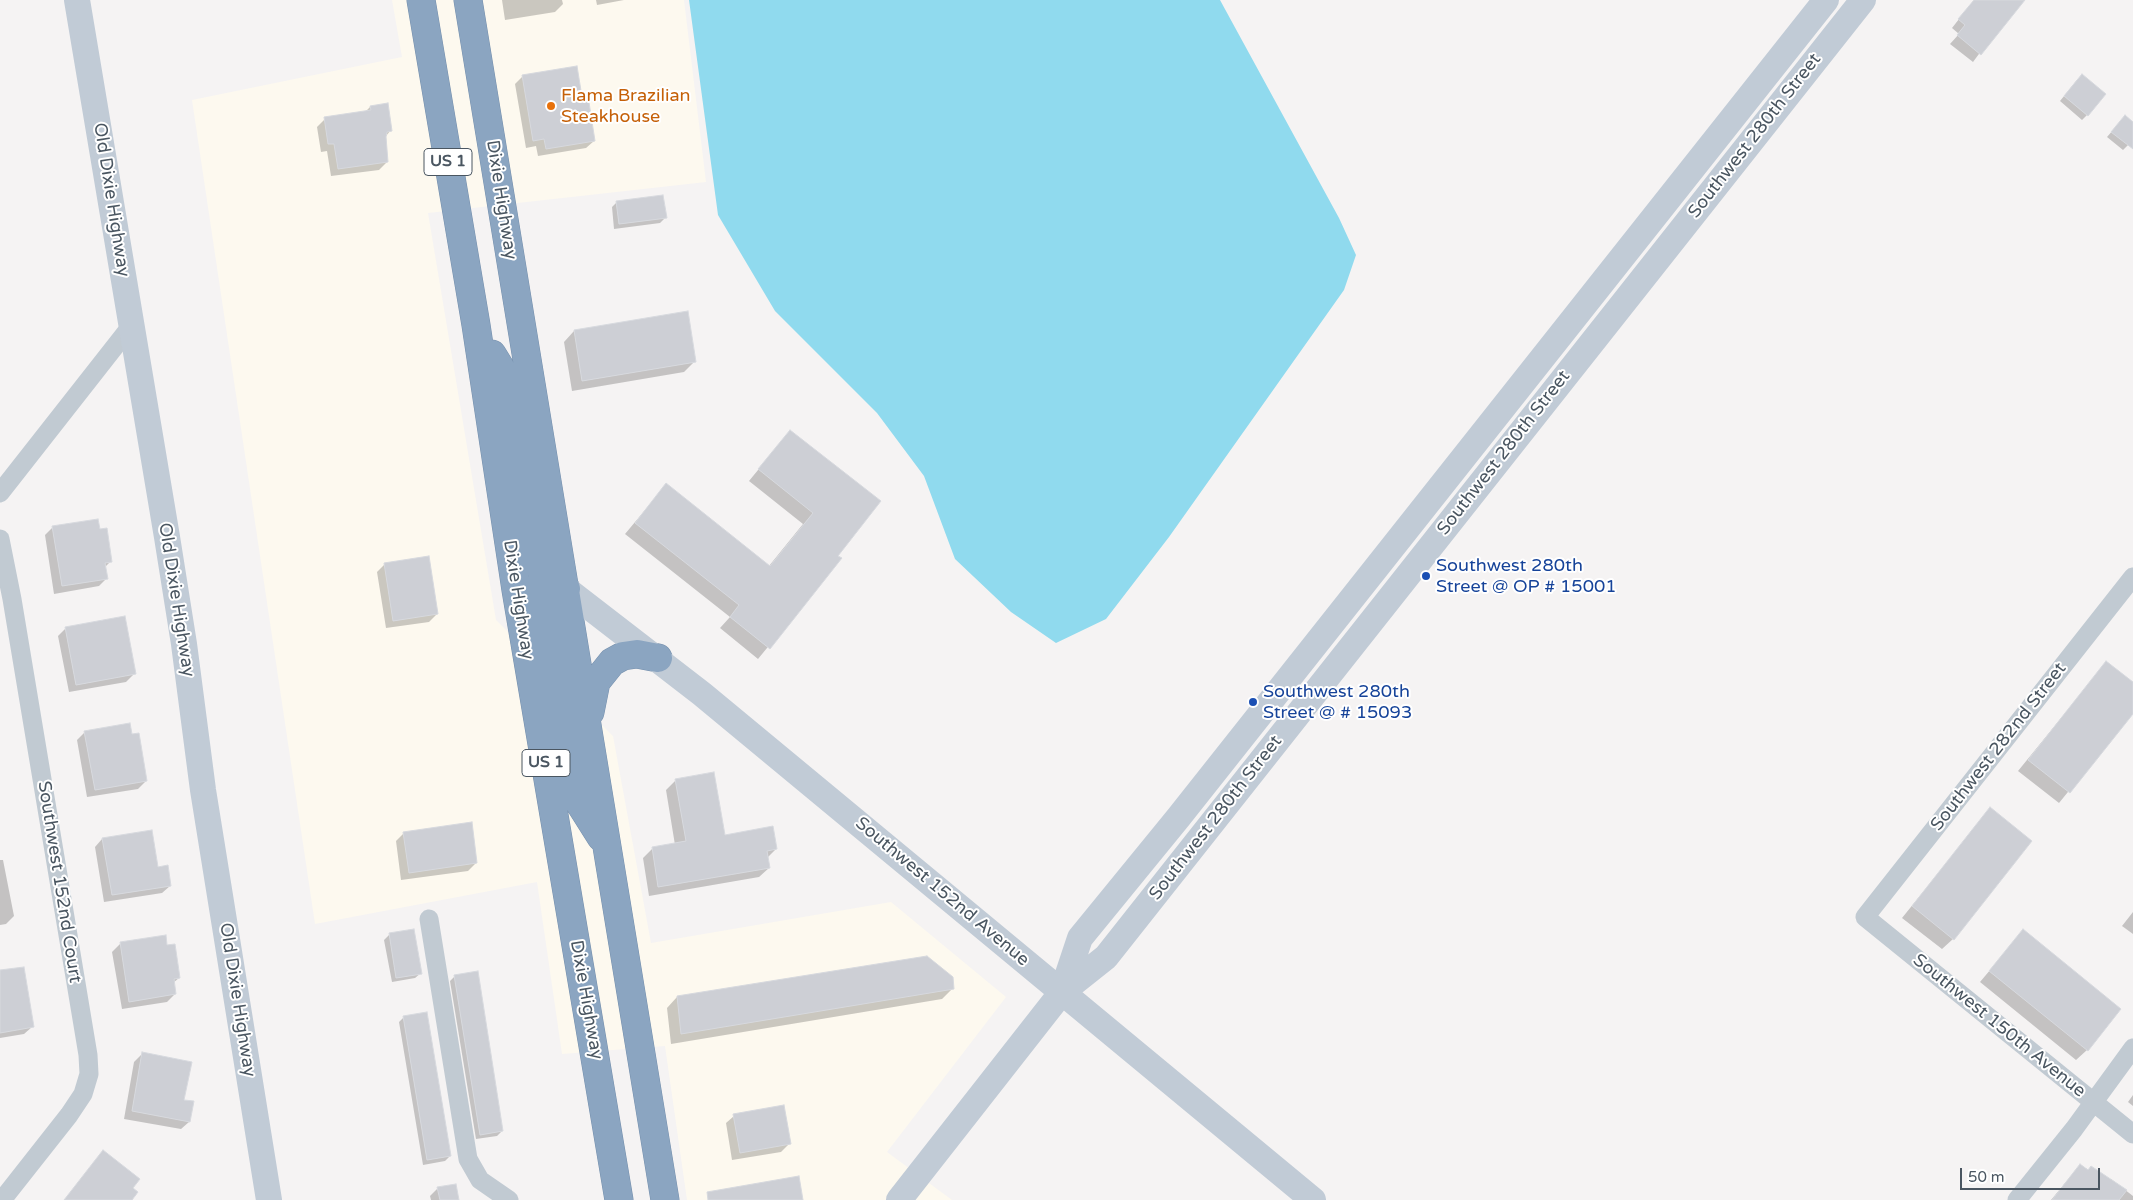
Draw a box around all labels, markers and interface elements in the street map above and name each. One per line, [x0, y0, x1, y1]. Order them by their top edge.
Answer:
street label: Southwest 280th Street [1684, 49, 1826, 223]
place label: Flama Brazilian Steakhouse [561, 85, 691, 128]
marker: Flama Brazilian Steakhouse [545, 100, 557, 112]
street label: Old Dixie Highway [88, 121, 134, 279]
street label: Dixie Highway [481, 139, 521, 261]
road number: US 1 [424, 148, 472, 176]
street label: Southwest 280th Street [1433, 366, 1575, 540]
street label: Old Dixie Highway [153, 521, 199, 679]
street label: Dixie Highway [498, 539, 538, 661]
place label: Southwest 280th Street @ OP # 15001 [1436, 555, 1617, 598]
marker: Southwest 280th Street @ OP # 15001 [1420, 570, 1432, 582]
street label: Southwest 282nd Street [1927, 659, 2071, 835]
place label: Southwest 280th Street @ # 15093 [1263, 681, 1412, 724]
marker: Southwest 280th Street @ # 15093 [1247, 696, 1259, 708]
street label: Southwest 280th Street [1145, 731, 1287, 905]
road number: US 1 [522, 750, 570, 776]
street label: Southwest 152nd Court [32, 780, 86, 984]
street label: Southwest 152nd Avenue [851, 813, 1033, 971]
street label: Old Dixie Highway [214, 921, 260, 1079]
street label: Dixie Highway [565, 939, 607, 1061]
street label: Southwest 150th Avenue [1908, 950, 2090, 1102]
scale bar [1963, 1158, 2103, 1190]
text: 50 m [1968, 1168, 2005, 1186]

